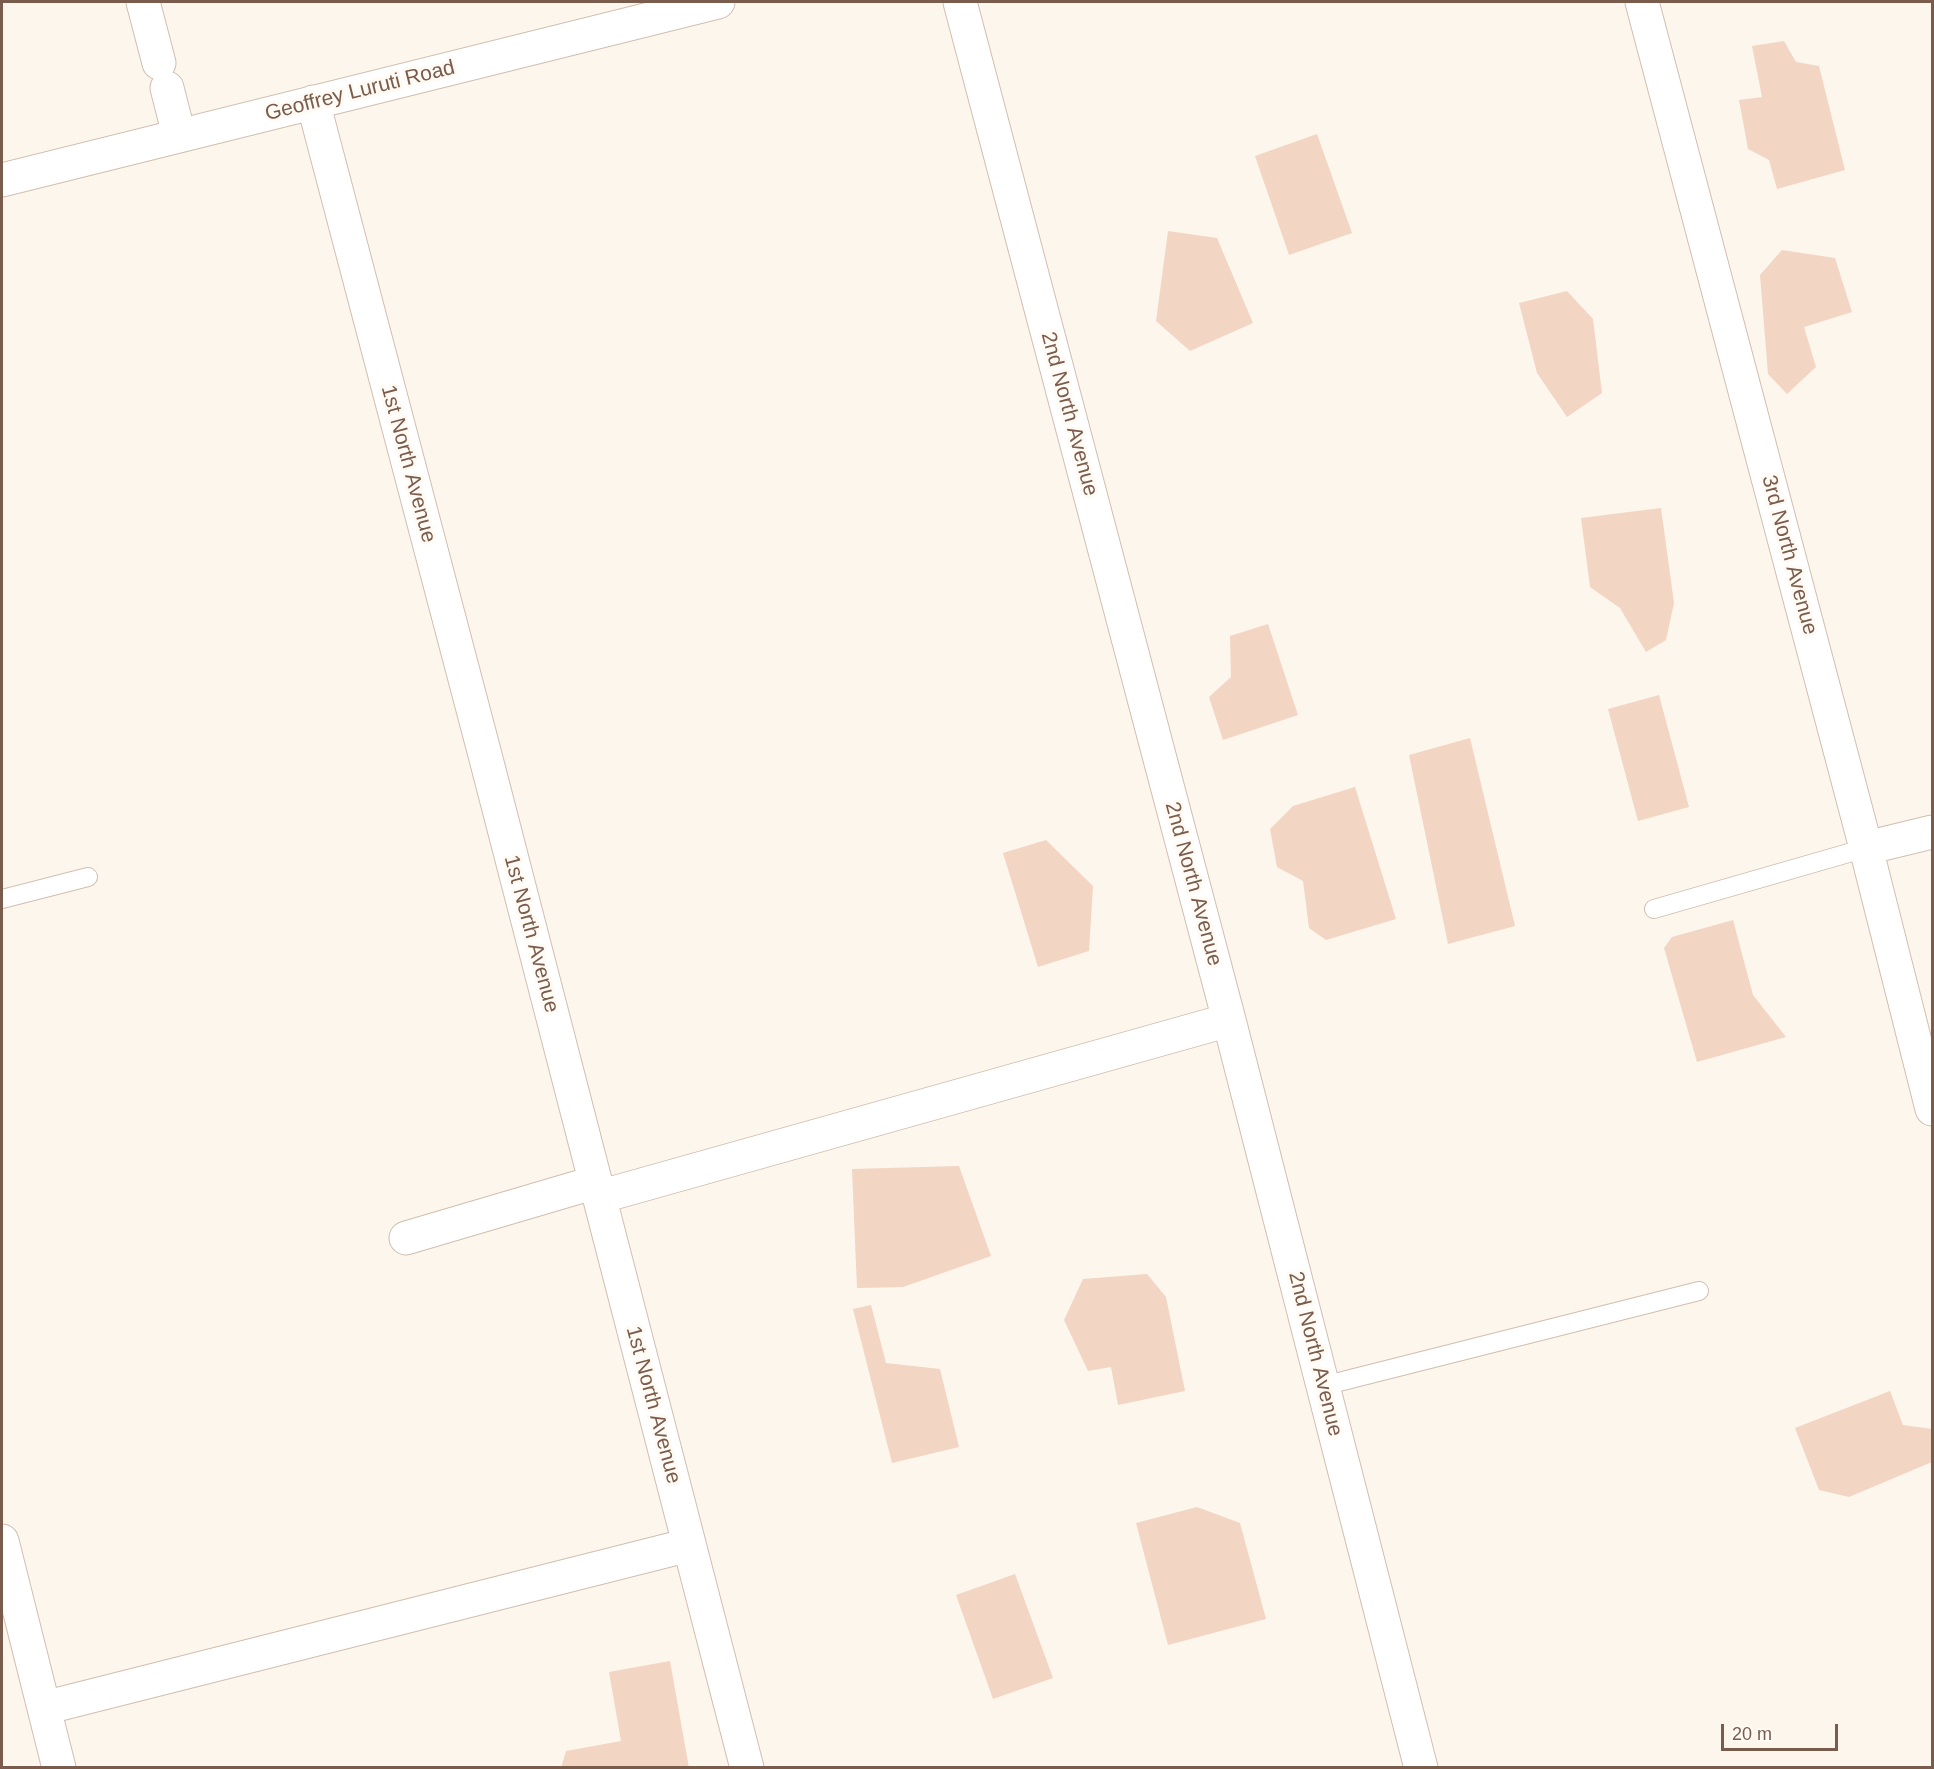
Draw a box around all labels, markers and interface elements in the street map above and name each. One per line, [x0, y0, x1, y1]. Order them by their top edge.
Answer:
street label: Geoffrey Luruti Road [263, 55, 457, 127]
street label: 2nd North Avenue [1035, 329, 1103, 499]
street label: 1st North Avenue [375, 383, 441, 545]
street label: 3rd North Avenue [1756, 472, 1822, 638]
street label: 2nd North Avenue [1159, 799, 1227, 969]
street label: 1st North Avenue [498, 853, 564, 1015]
street label: 2nd North Avenue [1282, 1269, 1348, 1439]
street label: 1st North Avenue [620, 1324, 686, 1486]
scale bar [1724, 1712, 1841, 1750]
text: 20 m [1732, 1724, 1772, 1744]

